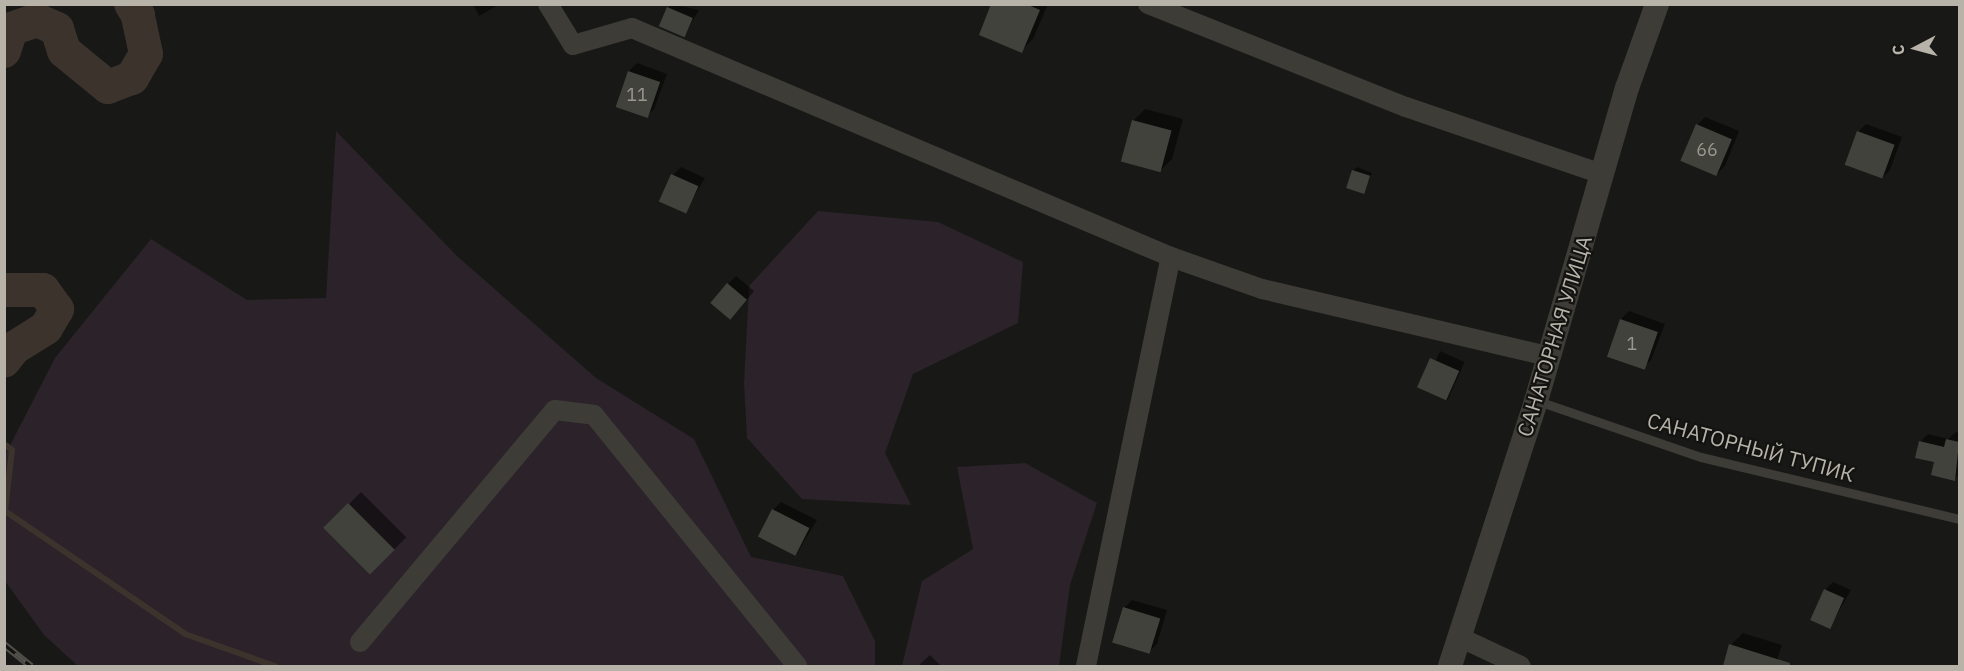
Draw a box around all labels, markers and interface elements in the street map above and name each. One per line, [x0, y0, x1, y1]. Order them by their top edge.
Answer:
north arrow [1886, 18, 1946, 78]
text: С [1888, 44, 1909, 56]
house number: 11 [626, 84, 648, 106]
house number: 66 [1696, 139, 1718, 161]
street label: САНАТОРНАЯ УЛИЦА [1511, 232, 1597, 440]
house number: 1 [1627, 333, 1637, 355]
street label: САНАТОРНЫЙ ТУПИК [1645, 407, 1857, 487]

